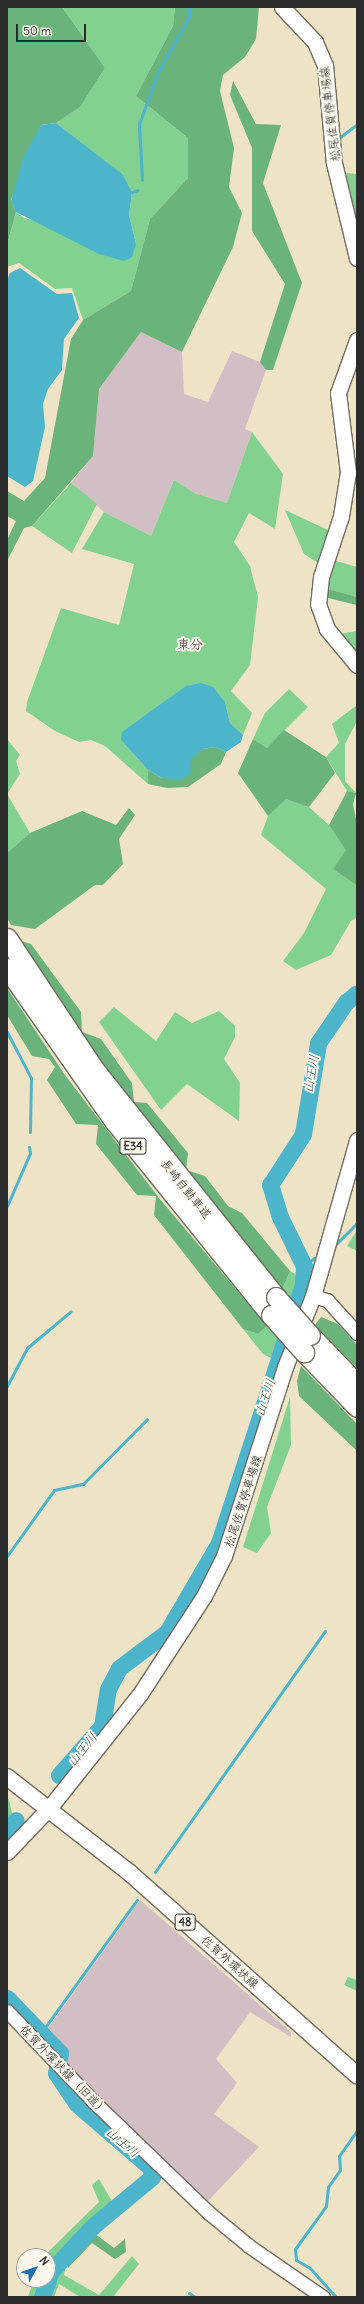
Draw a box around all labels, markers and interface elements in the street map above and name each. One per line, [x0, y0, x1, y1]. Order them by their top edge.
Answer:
scale bar [18, 16, 88, 42]
text: 50 m [23, 23, 51, 38]
street label: 松尾佐賀停車場線 [317, 65, 343, 163]
district label: 東分 [177, 637, 203, 653]
water label: 山王川 [301, 1053, 323, 1095]
road number: E34 [119, 1137, 147, 1155]
street label: 長崎自動車道 [158, 1156, 214, 1222]
water label: 山王川 [253, 1377, 279, 1419]
street label: 松尾佐賀停車場線 [221, 1453, 265, 1549]
water label: 山王川 [65, 1730, 101, 1770]
road number: 48 [174, 1913, 196, 1931]
street label: 佐賀外環状線 [198, 1933, 262, 1991]
street label: 佐賀外環状線（旧道） [17, 2022, 111, 2118]
water label: 山王川 [102, 2124, 142, 2162]
north arrow [16, 2248, 56, 2288]
text: N [37, 2254, 52, 2268]

